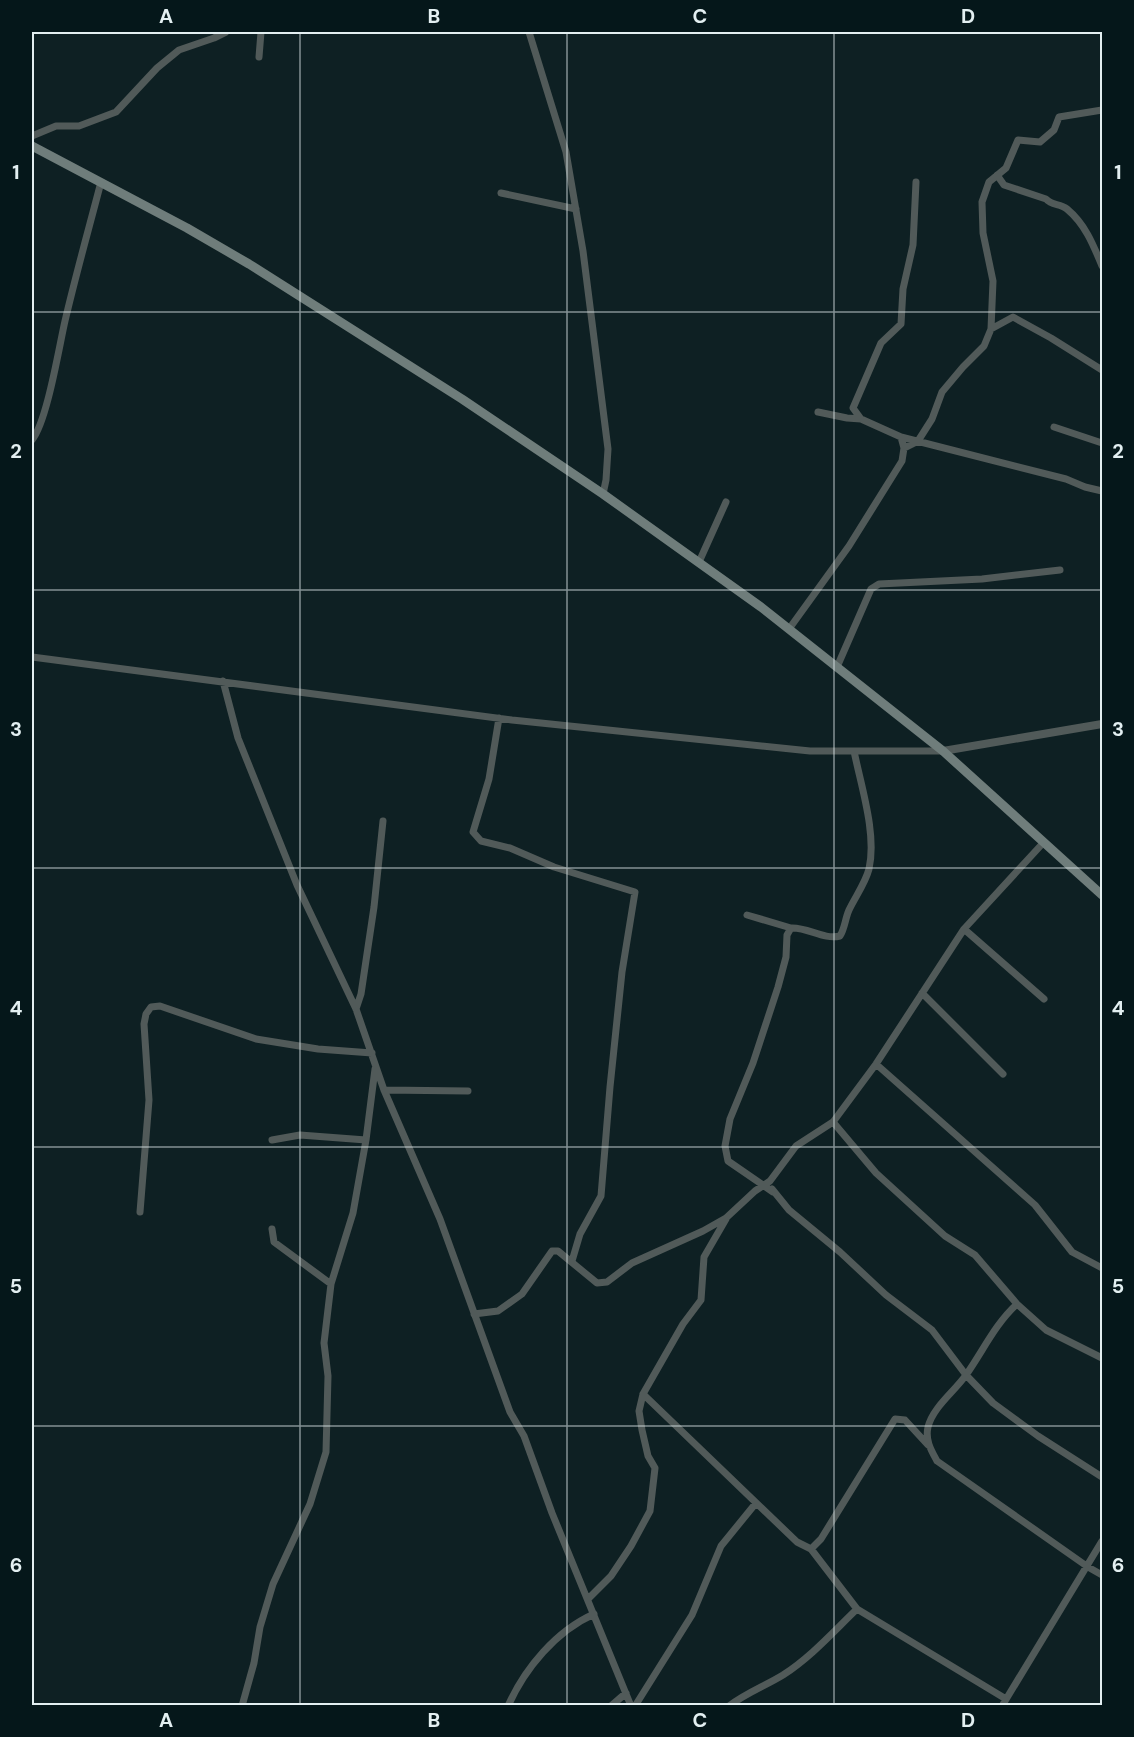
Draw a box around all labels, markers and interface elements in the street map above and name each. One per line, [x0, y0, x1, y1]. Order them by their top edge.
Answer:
text: A [159, 3, 173, 29]
text: B [428, 3, 440, 29]
text: C [693, 3, 707, 29]
text: D [961, 3, 975, 29]
text: 1 [12, 159, 20, 185]
text: 1 [1114, 159, 1122, 185]
text: 2 [10, 438, 22, 464]
text: 2 [1112, 438, 1124, 464]
text: 3 [10, 716, 22, 742]
text: 3 [1112, 716, 1124, 742]
text: 4 [10, 995, 23, 1021]
text: 4 [1112, 995, 1125, 1021]
text: 5 [10, 1273, 22, 1299]
text: 5 [1112, 1273, 1124, 1299]
text: 6 [10, 1552, 22, 1578]
text: 6 [1112, 1552, 1124, 1578]
text: A [159, 1707, 173, 1733]
text: B [428, 1707, 440, 1733]
text: C [693, 1707, 707, 1733]
text: D [961, 1707, 975, 1733]

